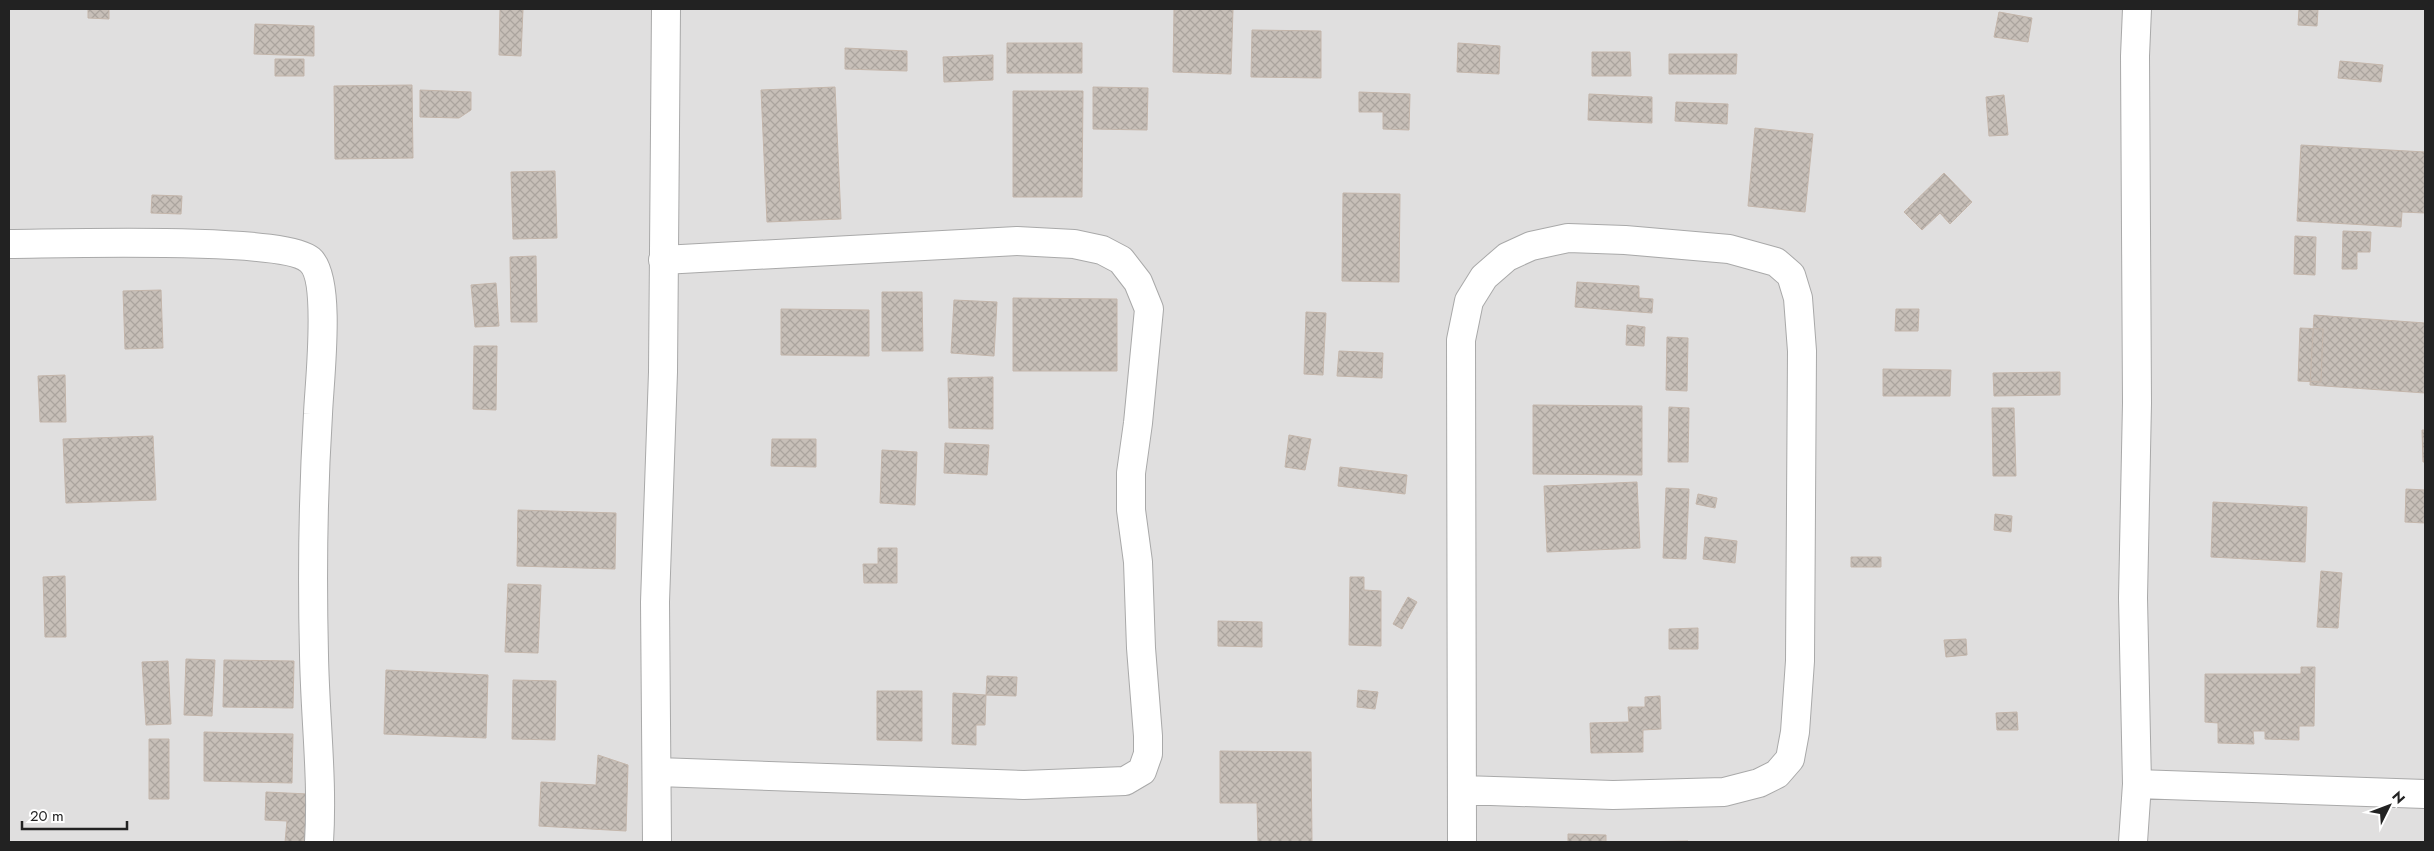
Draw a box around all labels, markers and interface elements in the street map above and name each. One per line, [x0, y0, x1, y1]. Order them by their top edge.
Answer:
north arrow [2364, 781, 2414, 831]
text: N [2388, 786, 2410, 808]
scale bar [22, 798, 128, 830]
text: 20 m [30, 805, 64, 827]

